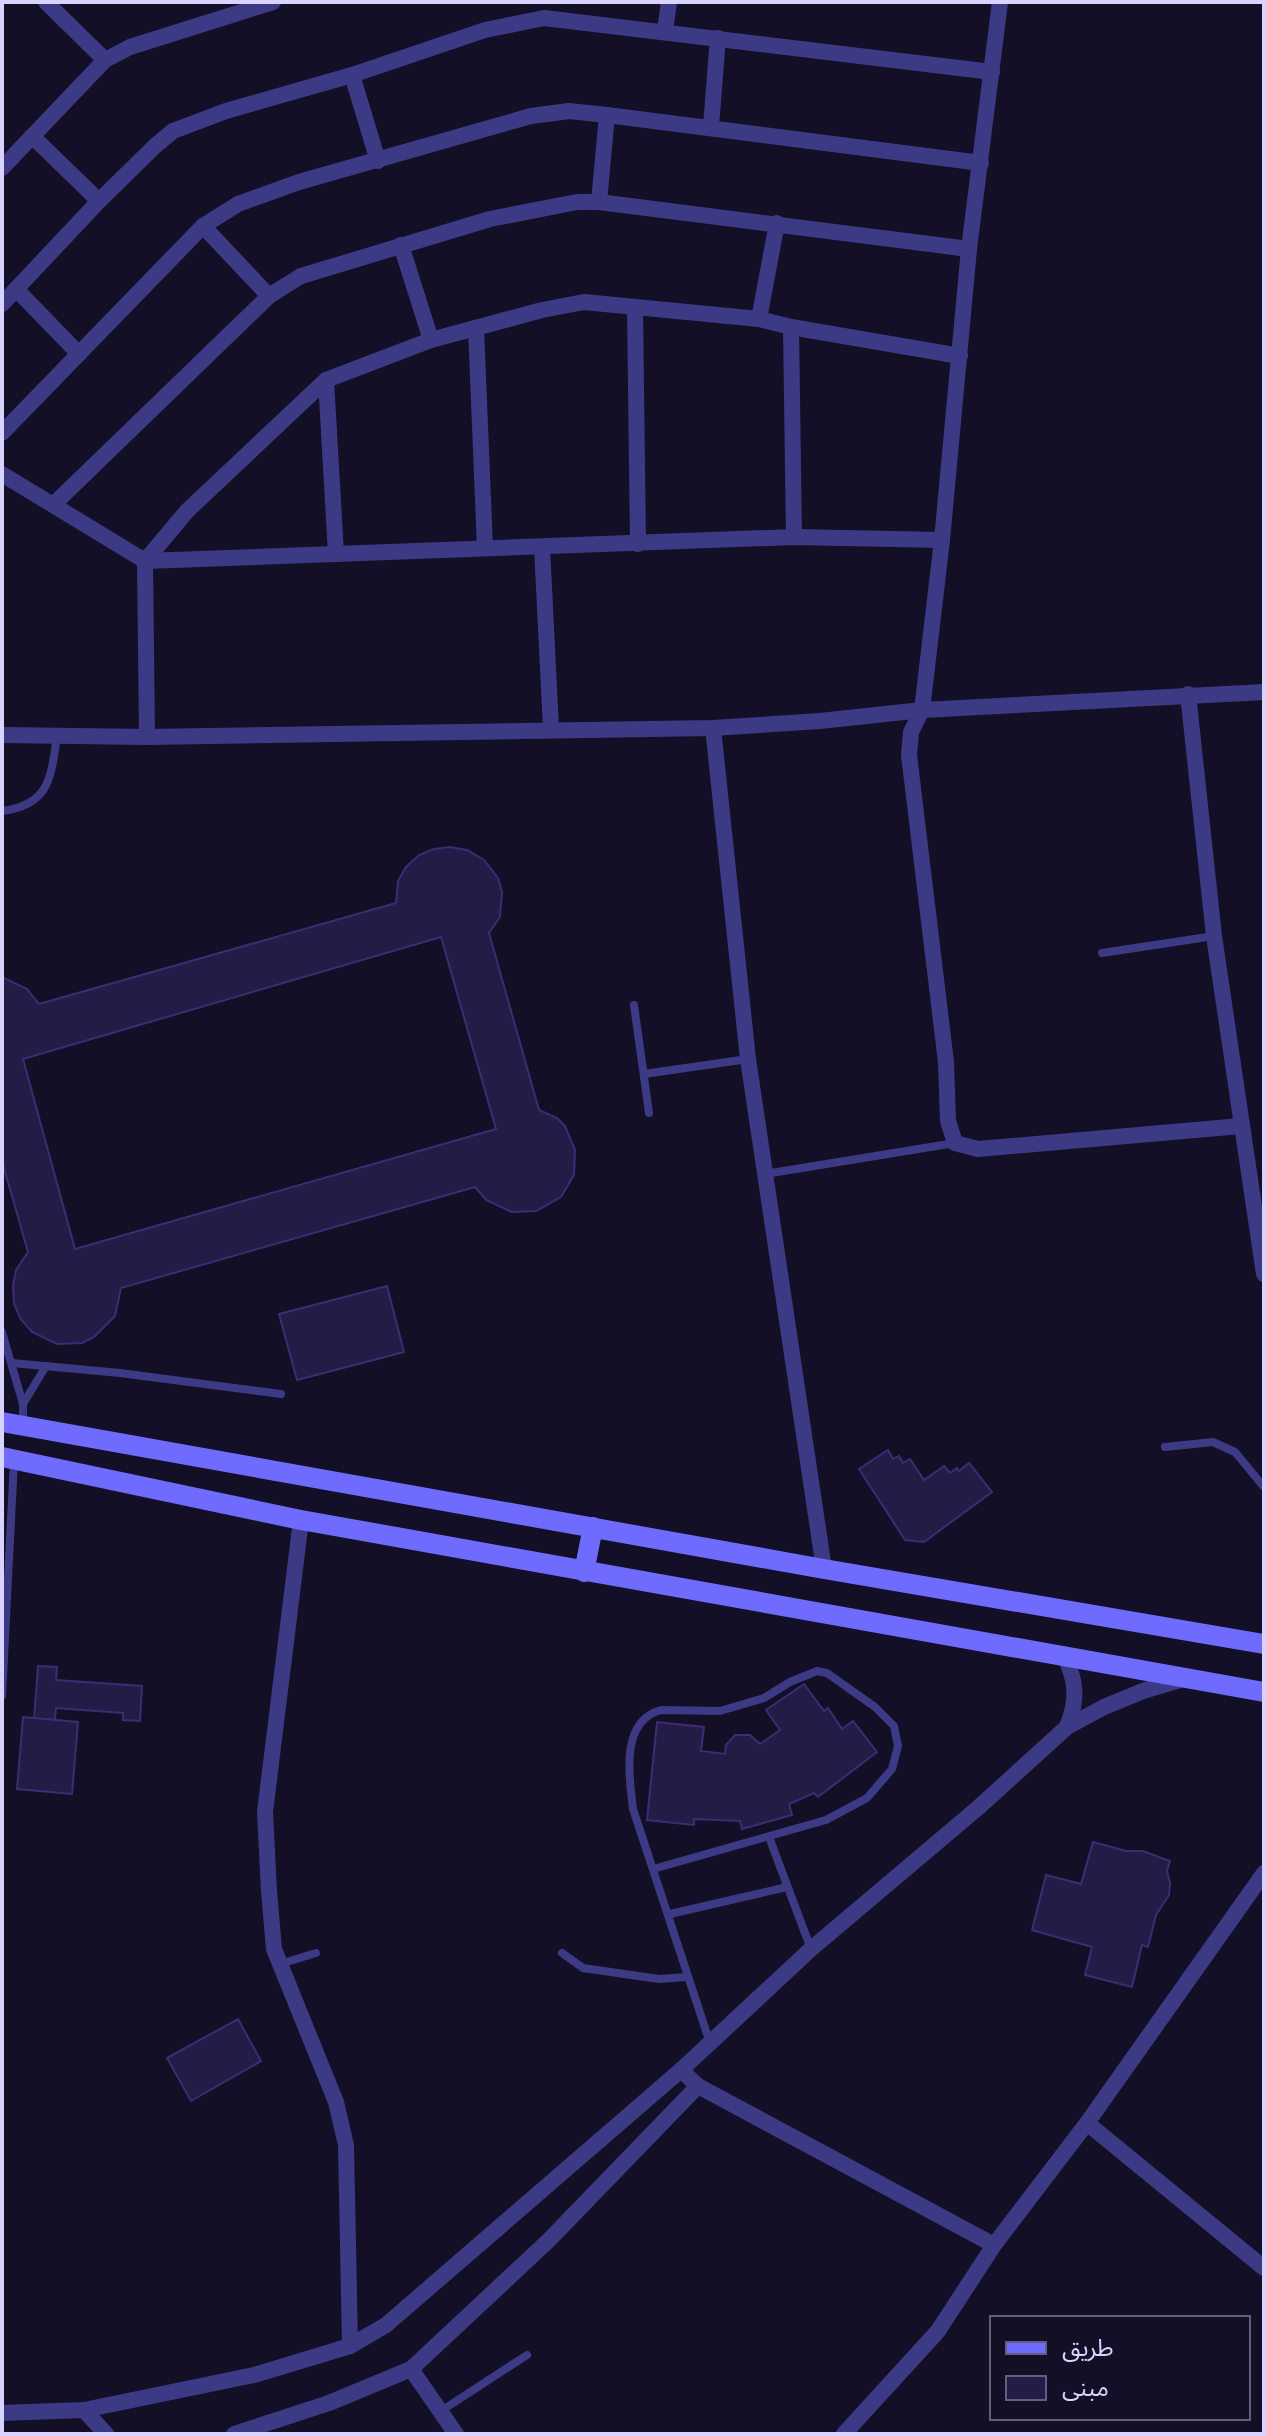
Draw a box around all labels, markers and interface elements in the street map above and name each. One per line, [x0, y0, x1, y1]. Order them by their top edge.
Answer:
legend [990, 2316, 1250, 2420]
text: طريق [1062, 2334, 1114, 2363]
text: مبنى [1062, 2374, 1109, 2401]

